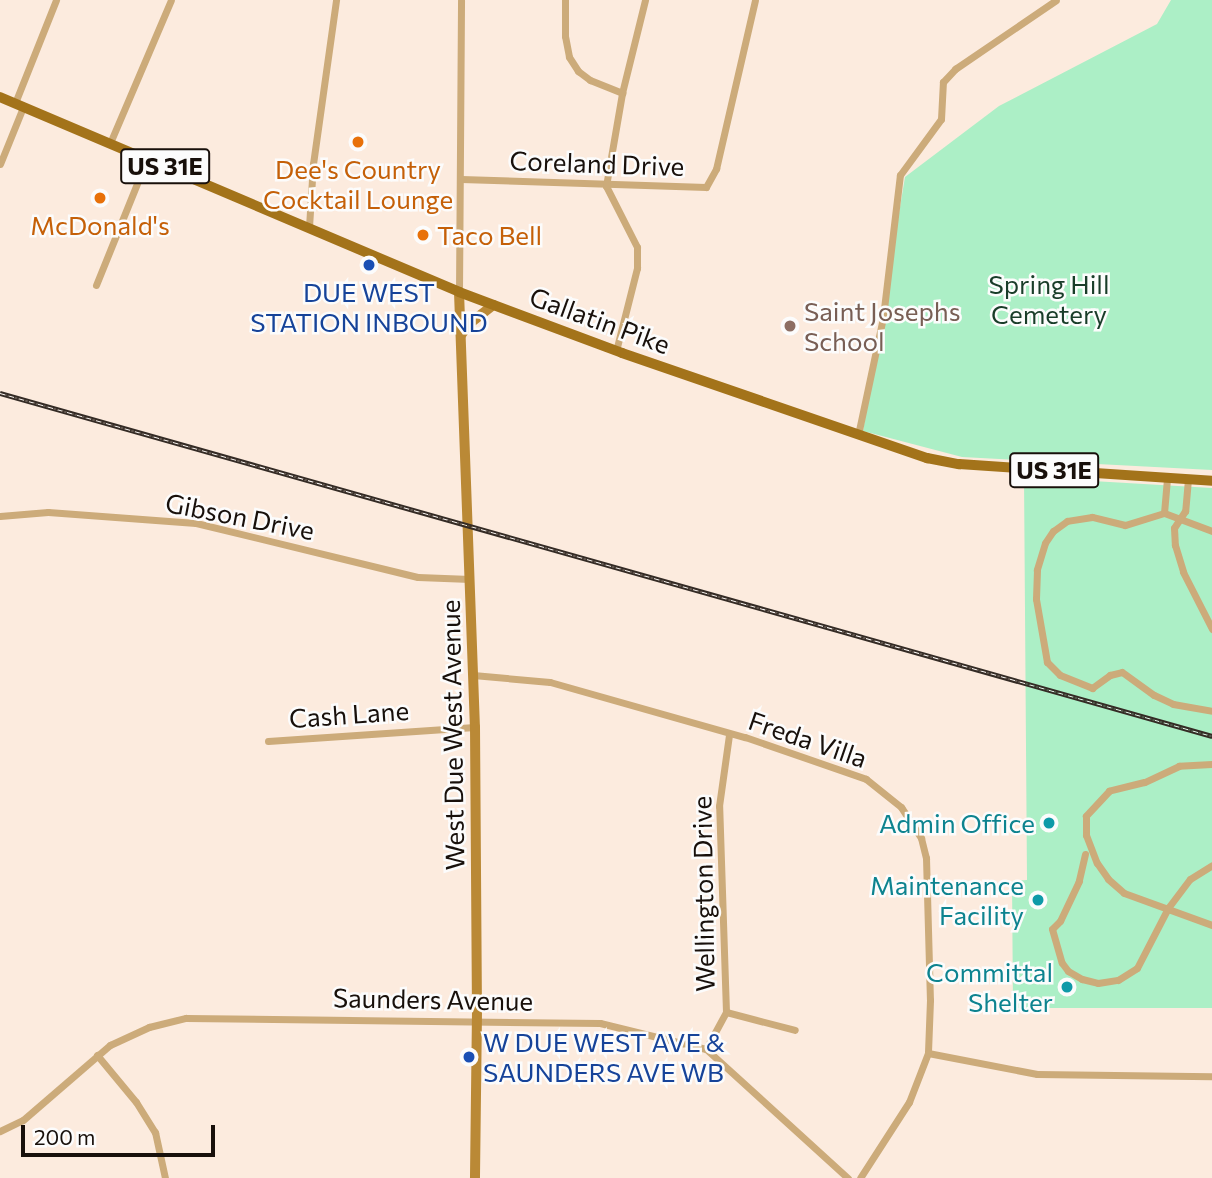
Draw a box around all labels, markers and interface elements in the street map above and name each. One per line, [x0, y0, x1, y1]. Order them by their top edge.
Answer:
marker: Dee's Country Cocktail Lounge [350, 134, 366, 150]
street label: Coreland Drive [509, 144, 685, 182]
road number: US 31E [120, 146, 210, 186]
place label: Dee's Country Cocktail Lounge [263, 153, 453, 214]
marker: McDonald's [92, 190, 108, 206]
place label: McDonald's [30, 209, 170, 241]
place label: Taco Bell [437, 219, 542, 251]
marker: Taco Bell [415, 227, 431, 243]
marker: DUE WEST STATION INBOUND [361, 257, 377, 273]
park label: Spring Hill Cemetery [988, 268, 1110, 330]
place label: DUE WEST STATION INBOUND [250, 276, 488, 338]
street label: Gallatin Pike [526, 280, 674, 360]
place label: Saint Josephs School [804, 295, 961, 356]
marker: Saint Josephs School [782, 318, 798, 334]
road number: US 31E [1009, 449, 1100, 490]
street label: Gibson Drive [163, 486, 317, 546]
street label: West Due West Avenue [434, 599, 470, 871]
street label: Cash Lane [288, 694, 410, 734]
street label: Freda Villa [745, 704, 871, 774]
street label: Wellington Drive [686, 796, 720, 992]
place label: Admin Office [879, 807, 1035, 839]
marker: Admin Office [1041, 815, 1057, 831]
place label: Maintenance Facility [870, 869, 1024, 931]
marker: Maintenance Facility [1030, 892, 1046, 908]
place label: Committal Shelter [926, 956, 1053, 1018]
marker: Committal Shelter [1059, 979, 1075, 995]
street label: Saunders Avenue [333, 982, 533, 1016]
place label: W DUE WEST AVE & SAUNDERS AVE WB [483, 1026, 725, 1088]
marker: W DUE WEST AVE & SAUNDERS AVE WB [461, 1049, 477, 1065]
scale bar [24, 1112, 219, 1156]
text: 200 m [34, 1124, 95, 1149]

